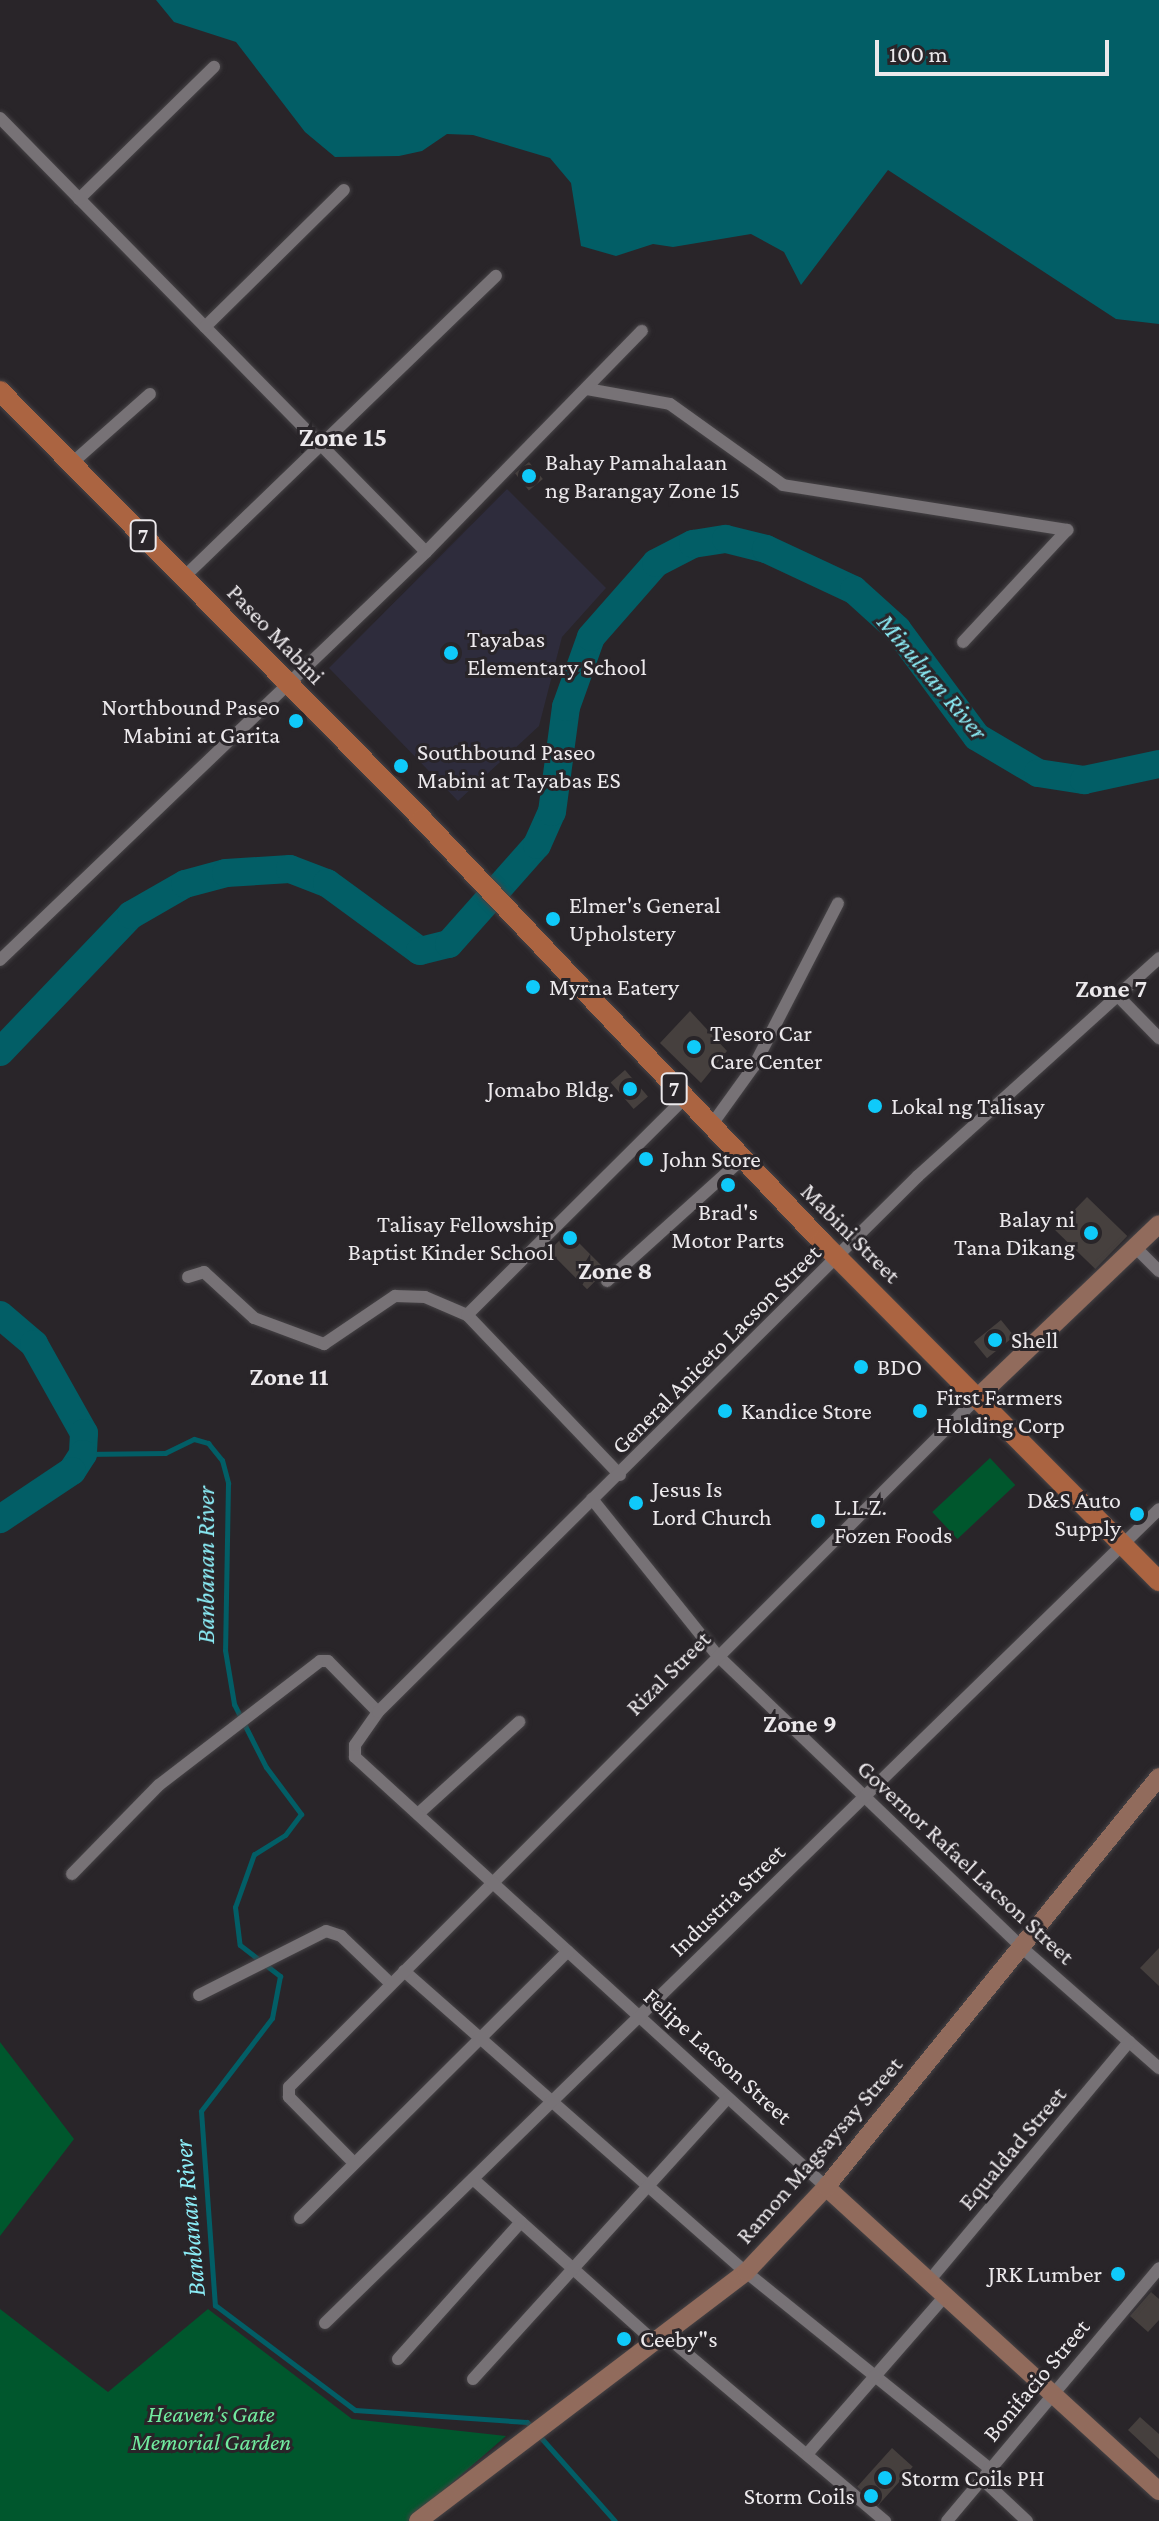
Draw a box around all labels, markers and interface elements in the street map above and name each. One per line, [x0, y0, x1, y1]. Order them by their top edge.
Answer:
scale bar [879, 24, 1113, 74]
text: 100 m [889, 40, 948, 67]
district label: Zone 15 [299, 420, 387, 454]
place label: Bahay Pamahalaan ng Barangay Zone 15 [545, 448, 740, 504]
marker: Bahay Pamahalaan ng Barangay Zone 15 [520, 467, 538, 485]
road number: 7 [129, 518, 157, 554]
street label: Paseo Mabini [221, 578, 331, 690]
water label: Minuluan River [870, 607, 994, 747]
place label: Tayabas Elementary School [467, 625, 647, 681]
marker: Tayabas Elementary School [442, 644, 460, 662]
place label: Northbound Paseo Mabini at Garita [101, 693, 280, 749]
marker: Northbound Paseo Mabini at Garita [287, 712, 305, 730]
place label: Southbound Paseo Mabini at Tayabas ES [417, 738, 621, 794]
marker: Southbound Paseo Mabini at Tayabas ES [392, 757, 410, 775]
place label: Elmer's General Upholstery [569, 891, 721, 947]
marker: Elmer's General Upholstery [544, 910, 562, 928]
place label: Myrna Eatery [549, 973, 679, 1001]
district label: Zone 7 [1075, 973, 1147, 1005]
marker: Myrna Eatery [524, 978, 542, 996]
place label: Tesoro Car Care Center [710, 1019, 823, 1075]
marker: Tesoro Car Care Center [685, 1038, 703, 1056]
road number: 7 [660, 1071, 688, 1107]
place label: Jomabo Bldg. [487, 1075, 614, 1103]
marker: Jomabo Bldg. [621, 1080, 639, 1098]
place label: Lokal ng Talisay [891, 1092, 1045, 1120]
marker: Lokal ng Talisay [866, 1097, 884, 1115]
place label: John Store [662, 1145, 761, 1173]
marker: John Store [637, 1150, 655, 1168]
marker: Brad's Motor Parts [719, 1176, 737, 1194]
street label: Mabini Street [795, 1177, 907, 1289]
place label: Brad's Motor Parts [671, 1198, 785, 1254]
place label: Balay ni Tana Dikang [954, 1205, 1075, 1261]
place label: Talisay Fellowship Baptist Kinder School [348, 1210, 554, 1266]
marker: Balay ni Tana Dikang [1082, 1224, 1100, 1242]
marker: Talisay Fellowship Baptist Kinder School [561, 1229, 579, 1247]
street label: General Aniceto Lacson Street [605, 1238, 827, 1460]
district label: Zone 8 [578, 1255, 652, 1287]
place label: Shell [1011, 1326, 1058, 1354]
marker: Shell [986, 1331, 1004, 1349]
place label: BDO [877, 1353, 922, 1381]
marker: BDO [852, 1358, 870, 1376]
district label: Zone 11 [249, 1361, 329, 1393]
place label: First Farmers Holding Corp [936, 1383, 1065, 1439]
place label: Kandice Store [741, 1397, 872, 1425]
marker: Kandice Store [716, 1402, 734, 1420]
marker: First Farmers Holding Corp [911, 1402, 929, 1420]
place label: Jesus Is Lord Church [652, 1475, 772, 1531]
water label: Banbanan River [190, 1486, 222, 1644]
place label: D&S Auto Supply [1027, 1486, 1121, 1542]
place label: L.L.Z. Fozen Foods [834, 1493, 952, 1549]
marker: Jesus Is Lord Church [627, 1494, 645, 1512]
marker: D&S Auto Supply [1128, 1505, 1146, 1523]
marker: L.L.Z. Fozen Foods [809, 1512, 827, 1530]
street label: Rizal Street [620, 1625, 716, 1721]
district label: Zone 9 [763, 1708, 837, 1740]
street label: Governor Rafael Lacson Street [851, 1754, 1081, 1970]
street label: Industria Street [663, 1838, 791, 1962]
street label: Felipe Lacson Street [638, 1982, 798, 2130]
street label: Ramon Magsaysay Street [730, 2050, 908, 2250]
street label: Equaldad Street [952, 2080, 1072, 2216]
water label: Banbanan River [168, 2138, 212, 2298]
place label: JRK Lumber [988, 2260, 1102, 2288]
marker: JRK Lumber [1109, 2265, 1127, 2283]
street label: Bonifacio Street [976, 2313, 1096, 2447]
place label: Ceeby"s [640, 2325, 718, 2353]
marker: Ceeby"s [615, 2330, 633, 2348]
park label: Heaven's Gate Memorial Garden [131, 2400, 291, 2456]
place label: Storm Coils PH [901, 2464, 1044, 2492]
marker: Storm Coils PH [876, 2469, 894, 2487]
place label: Storm Coils [744, 2482, 855, 2510]
marker: Storm Coils [862, 2487, 880, 2505]

